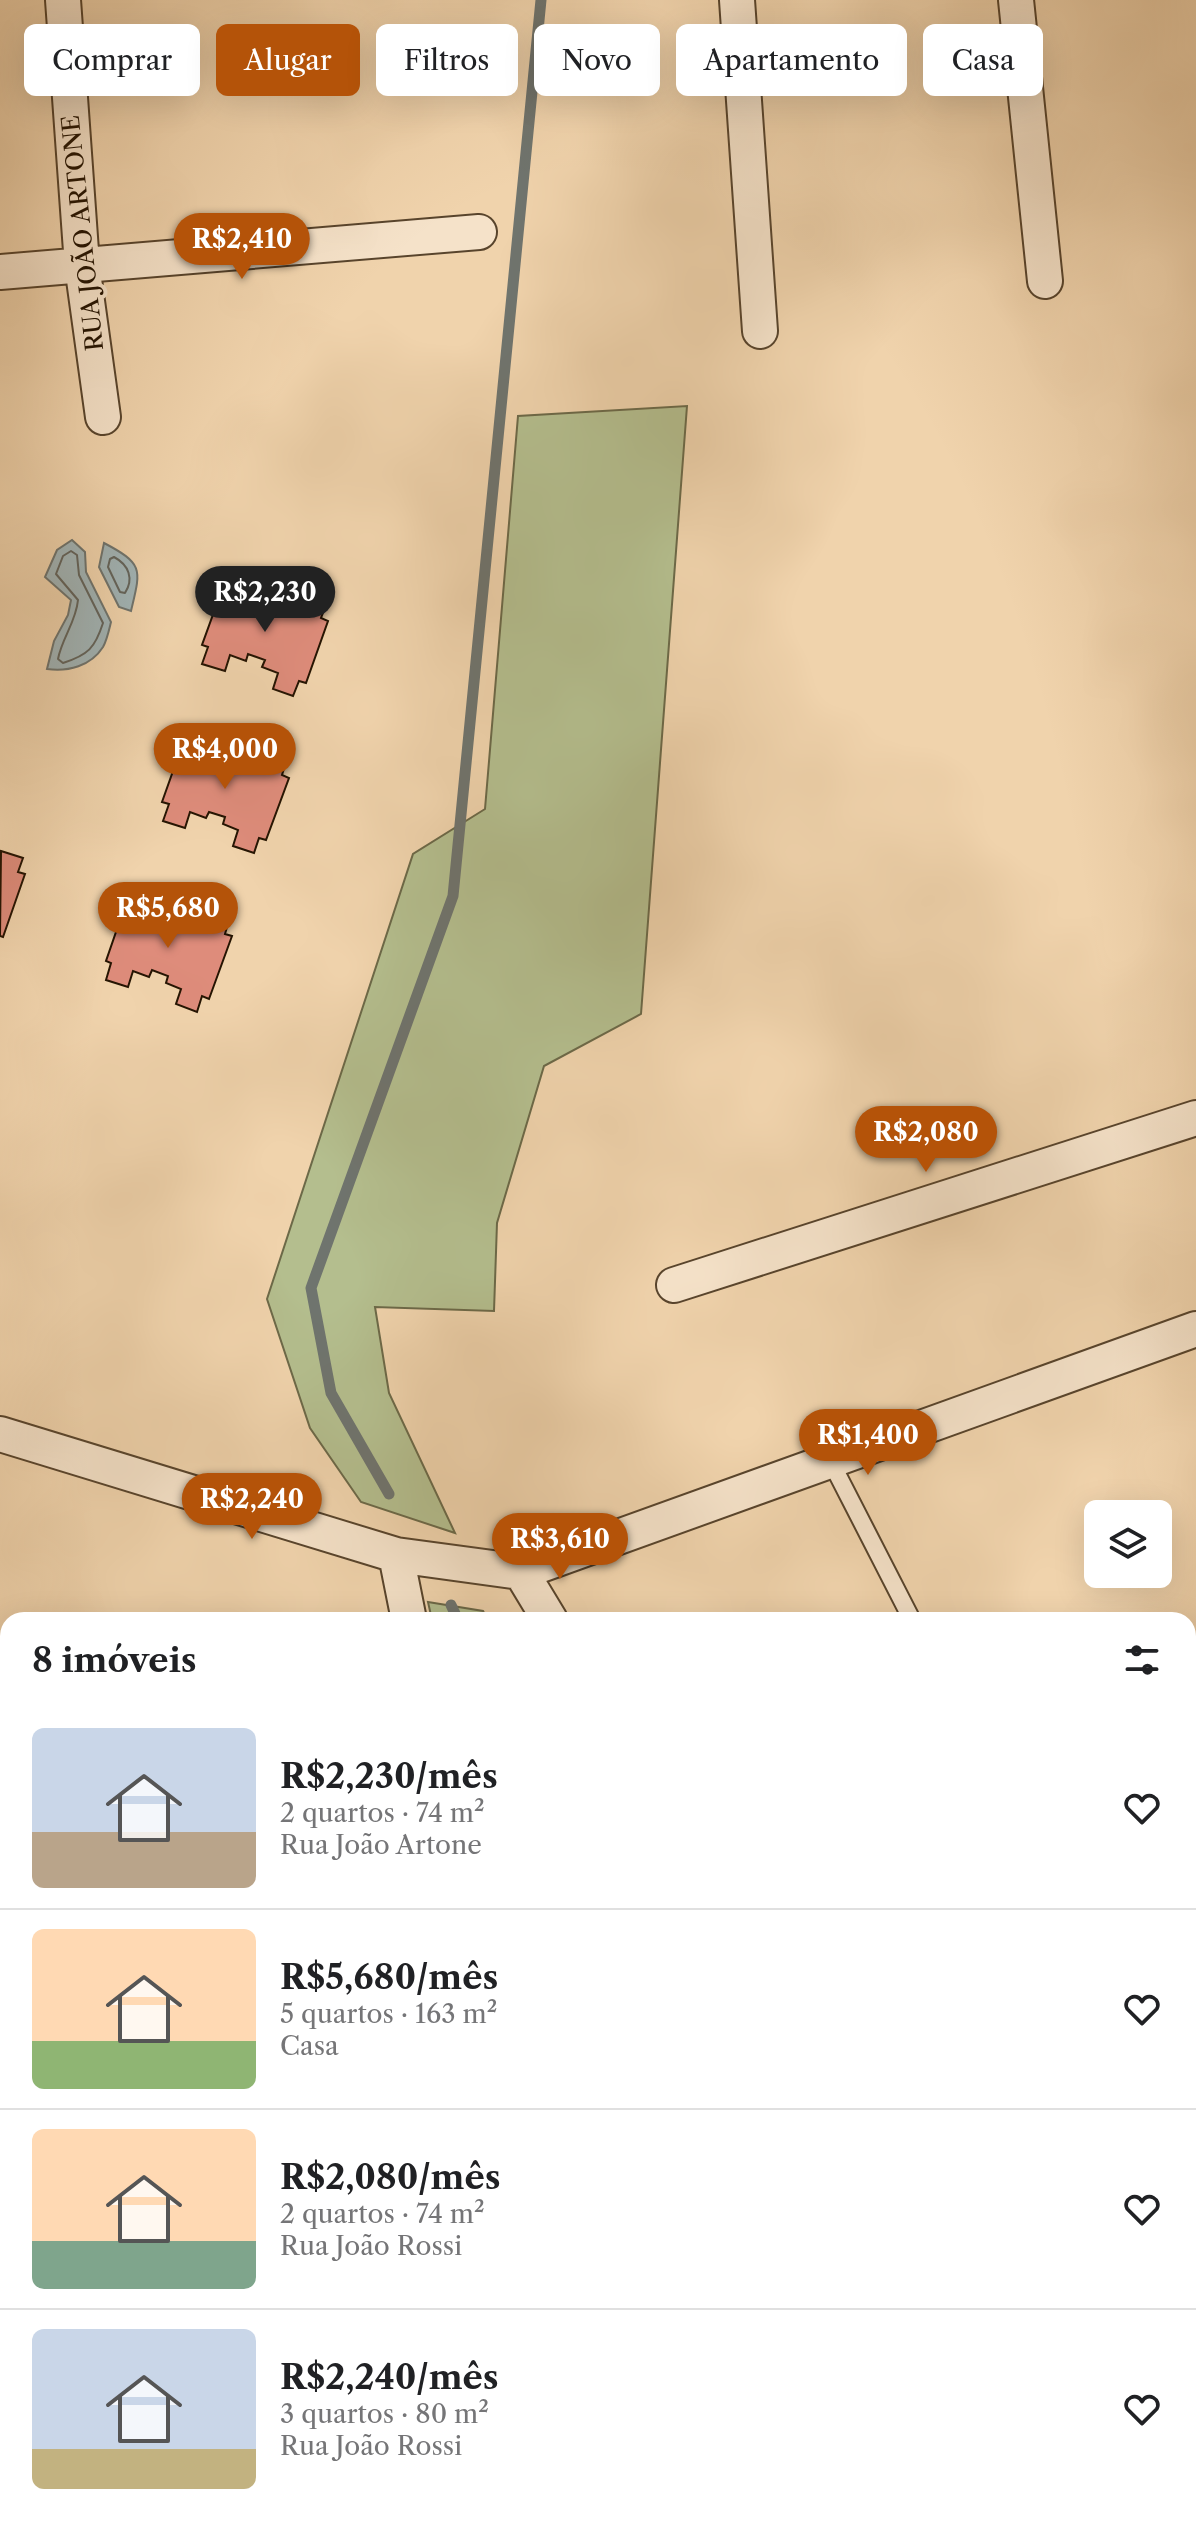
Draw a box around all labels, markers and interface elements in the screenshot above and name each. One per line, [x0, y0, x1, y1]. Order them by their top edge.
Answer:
chip: Comprar [24, 24, 200, 96]
chip: Alugar [216, 24, 360, 96]
chip: Filtros [376, 24, 518, 96]
chip: Novo [534, 24, 660, 96]
chip: Apartamento [676, 24, 907, 96]
chip: Casa [923, 24, 1043, 96]
street label: RUA JOÃO ARTONE [56, 114, 109, 353]
pin: R$2,410 [168, 213, 316, 281]
text: R$2,410 [192, 223, 292, 255]
pin: R$2,230 [191, 566, 339, 634]
text: R$2,230 [213, 576, 317, 608]
pin: R$4,000 [151, 723, 299, 791]
text: R$4,000 [172, 733, 278, 765]
pin: R$5,680 [94, 882, 242, 950]
text: R$5,680 [116, 892, 220, 924]
pin: R$2,080 [852, 1106, 1000, 1174]
text: R$2,080 [873, 1116, 979, 1148]
pin: R$1,400 [794, 1409, 942, 1477]
text: R$1,400 [817, 1419, 919, 1451]
pin: R$2,240 [178, 1473, 326, 1541]
text: R$2,240 [200, 1483, 304, 1515]
map controls [1084, 1500, 1172, 1588]
button: layers [1084, 1500, 1172, 1588]
pin: R$3,610 [486, 1513, 634, 1581]
text: R$3,610 [510, 1523, 610, 1555]
icon: filters [1120, 1638, 1164, 1682]
text: 8 imóveis [32, 1639, 197, 1681]
text: R$2,230/mês [280, 1755, 498, 1797]
icon: home [96, 1760, 192, 1856]
icon: heart [1120, 1786, 1164, 1830]
text: 2 quartos · 74 m² [280, 1797, 485, 1829]
text: Rua João Artone [280, 1829, 482, 1861]
text: R$5,680/mês [280, 1956, 498, 1998]
icon: home [96, 1961, 192, 2057]
icon: heart [1120, 1987, 1164, 2031]
text: 5 quartos · 163 m² [280, 1998, 497, 2030]
text: Casa [280, 2030, 339, 2062]
text: R$2,080/mês [280, 2156, 501, 2198]
icon: home [96, 2161, 192, 2257]
icon: heart [1120, 2187, 1164, 2231]
text: 2 quartos · 74 m² [280, 2198, 485, 2230]
text: Rua João Rossi [280, 2230, 462, 2262]
text: R$2,240/mês [280, 2356, 499, 2398]
icon: home [96, 2361, 192, 2457]
icon: heart [1120, 2387, 1164, 2431]
text: 3 quartos · 80 m² [280, 2398, 489, 2430]
text: Rua João Rossi [280, 2430, 462, 2462]

